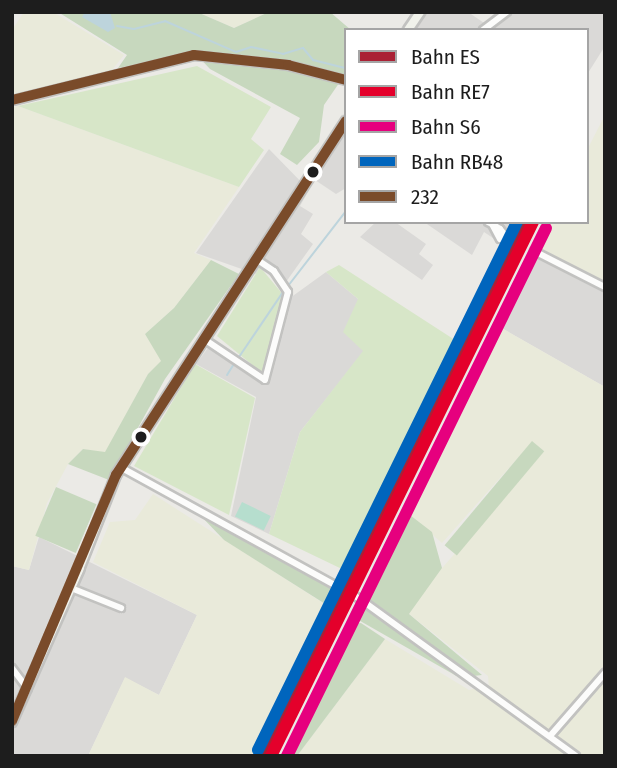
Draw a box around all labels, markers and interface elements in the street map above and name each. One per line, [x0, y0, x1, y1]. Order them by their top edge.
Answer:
legend [344, 28, 589, 224]
text: Bahn ES [411, 44, 480, 70]
text: Bahn RE7 [411, 79, 490, 105]
text: Bahn S6 [411, 114, 481, 140]
text: Bahn RB48 [411, 149, 503, 175]
unlabelled marker [306, 165, 320, 179]
text: 232 [411, 184, 439, 210]
unlabelled marker [134, 430, 148, 444]

